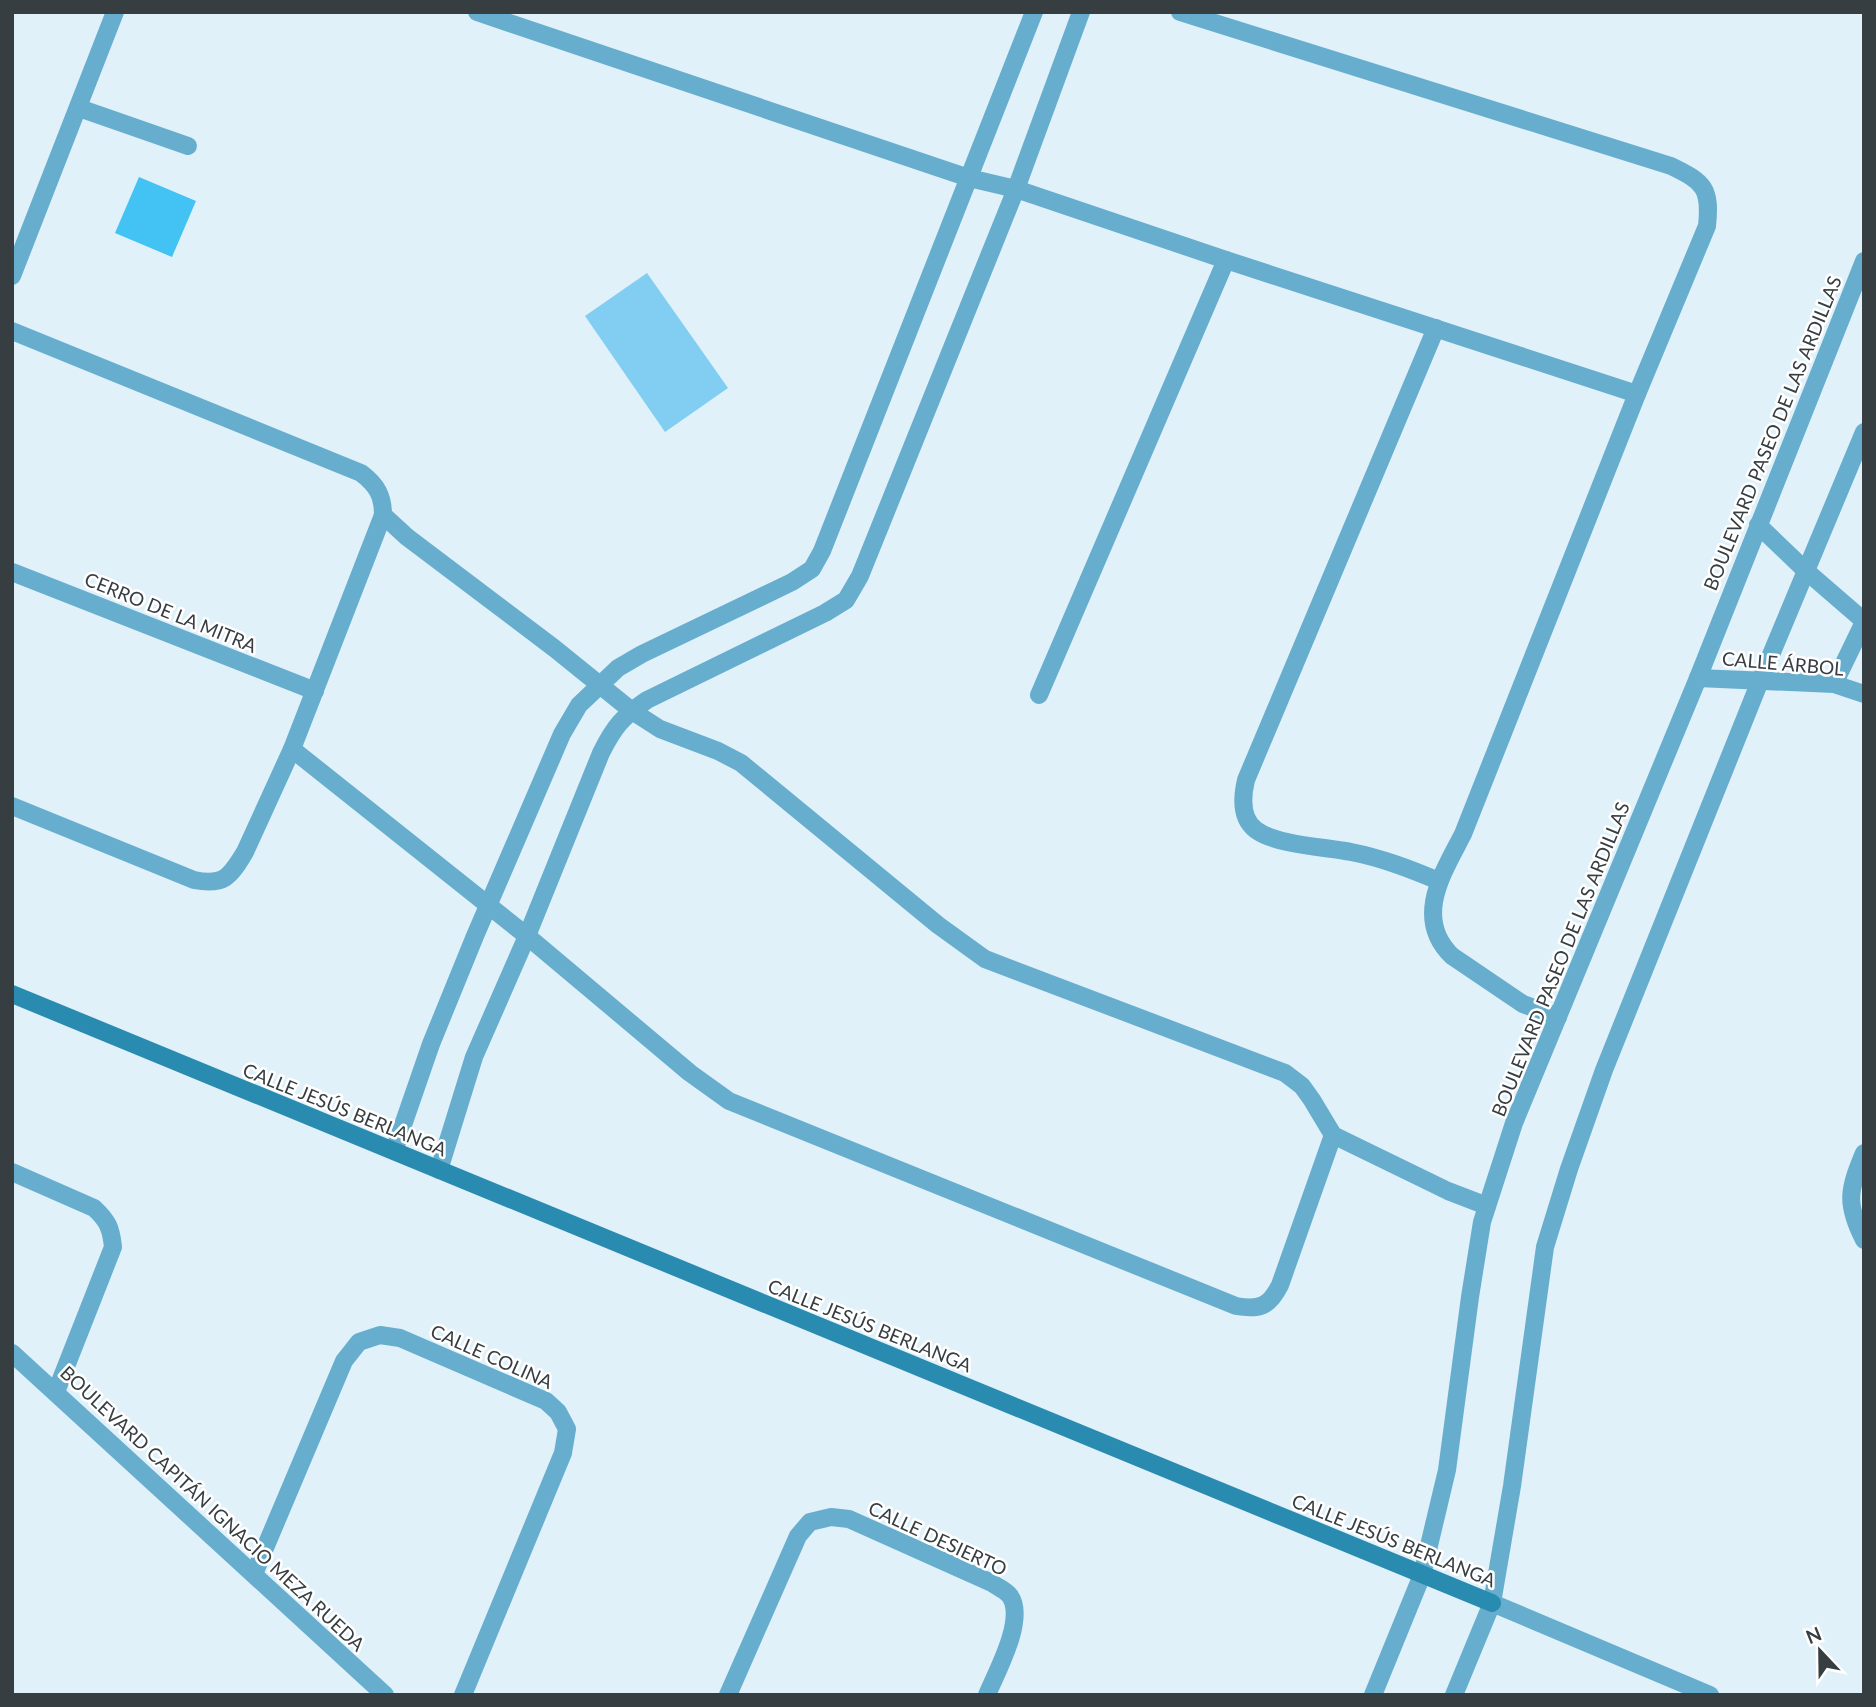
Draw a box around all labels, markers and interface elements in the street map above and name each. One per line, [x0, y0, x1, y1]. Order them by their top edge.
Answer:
street label: BOULEVARD PASEO DE LAS ARDILLAS [1698, 272, 1846, 594]
street label: CERRO DE LA MITRA [82, 567, 260, 657]
street label: CALLE ÁRBOL [1721, 646, 1845, 680]
street label: BOULEVARD PASEO DE LAS ARDILLAS [1486, 798, 1634, 1120]
street label: CALLE JESÚS BERLANGA [240, 1058, 450, 1160]
street label: CALLE JESÚS BERLANGA [765, 1274, 975, 1376]
street label: CALLE COLINA [427, 1319, 557, 1393]
street label: BOULEVARD CAPITÁN IGNACIO MEZA RUEDA [56, 1361, 370, 1656]
street label: CALLE JESÚS BERLANGA [1289, 1489, 1499, 1591]
street label: CALLE DESIERTO [865, 1496, 1011, 1580]
north arrow [1785, 1616, 1855, 1686]
text: N [1802, 1621, 1825, 1648]

